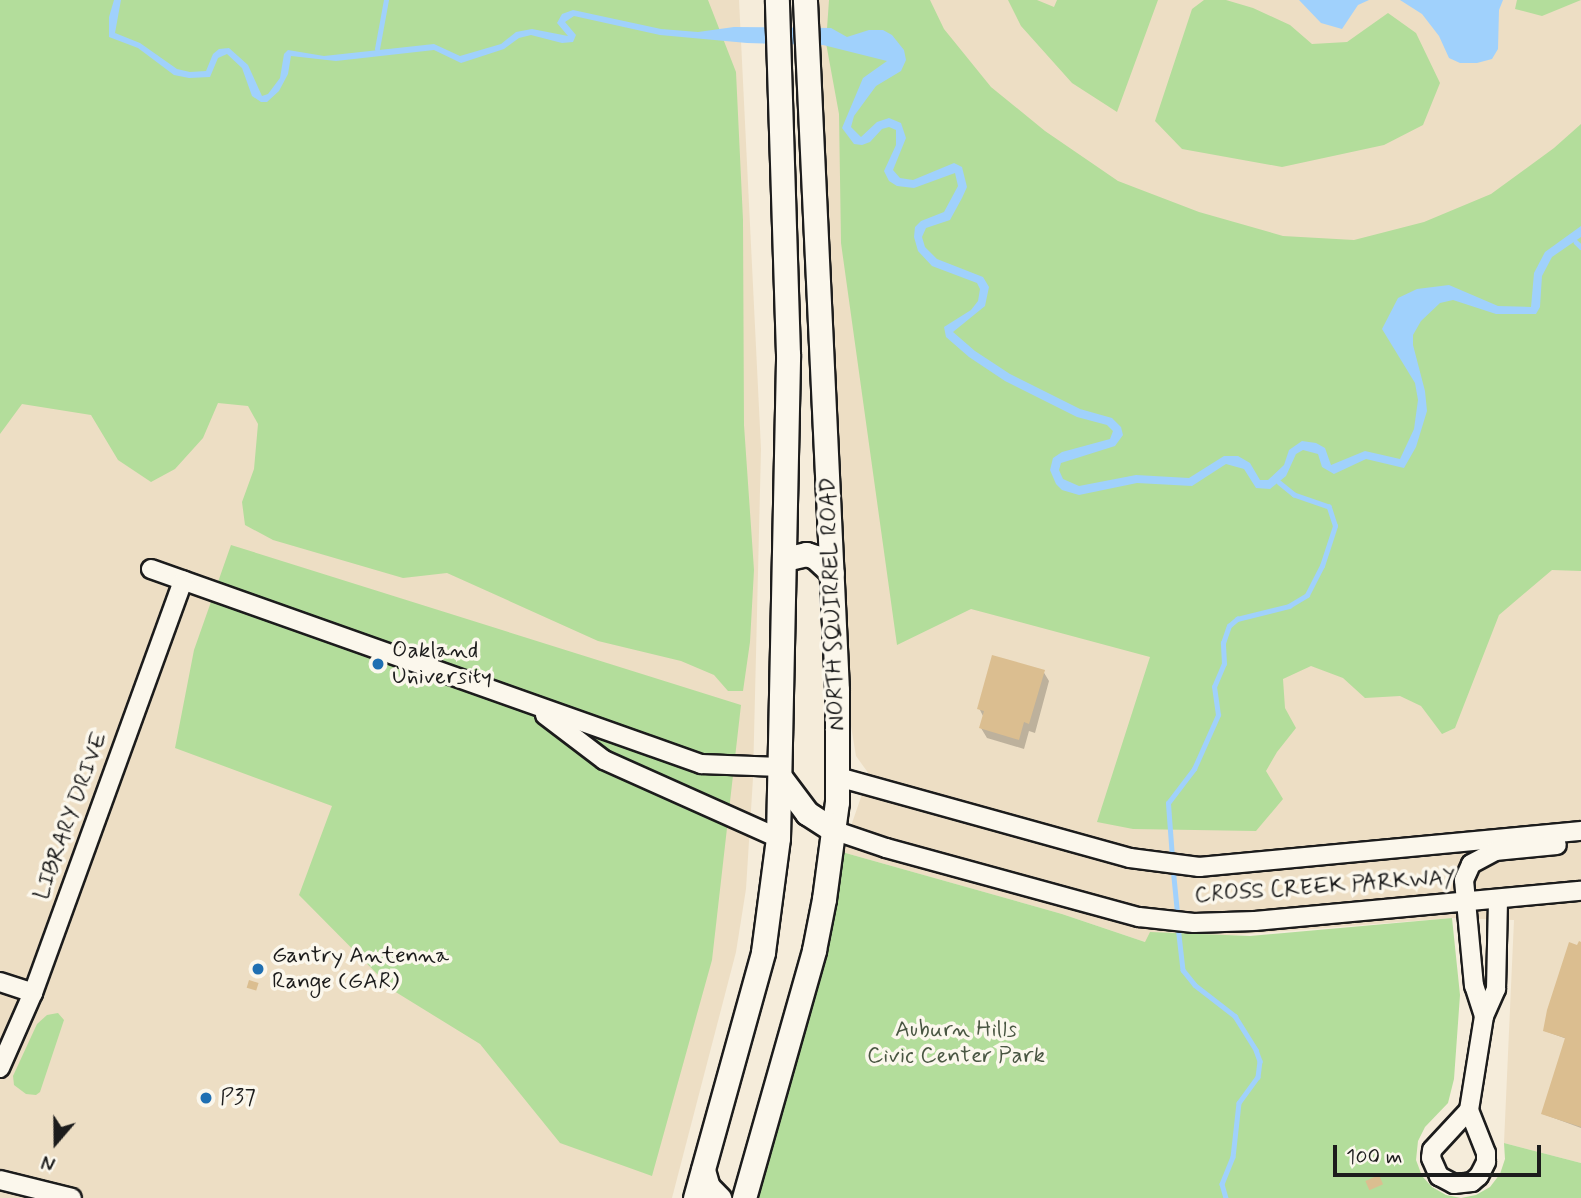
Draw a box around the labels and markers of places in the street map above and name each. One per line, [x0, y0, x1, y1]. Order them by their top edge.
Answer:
place label: Oakland University [392, 637, 492, 691]
marker: Oakland University [370, 656, 386, 672]
place label: Gantry Antenna Range (GAR) [272, 942, 438, 996]
marker: Gantry Antenna Range (GAR) [250, 961, 266, 977]
place label: P37 [220, 1084, 256, 1112]
marker: P37 [198, 1090, 214, 1106]

